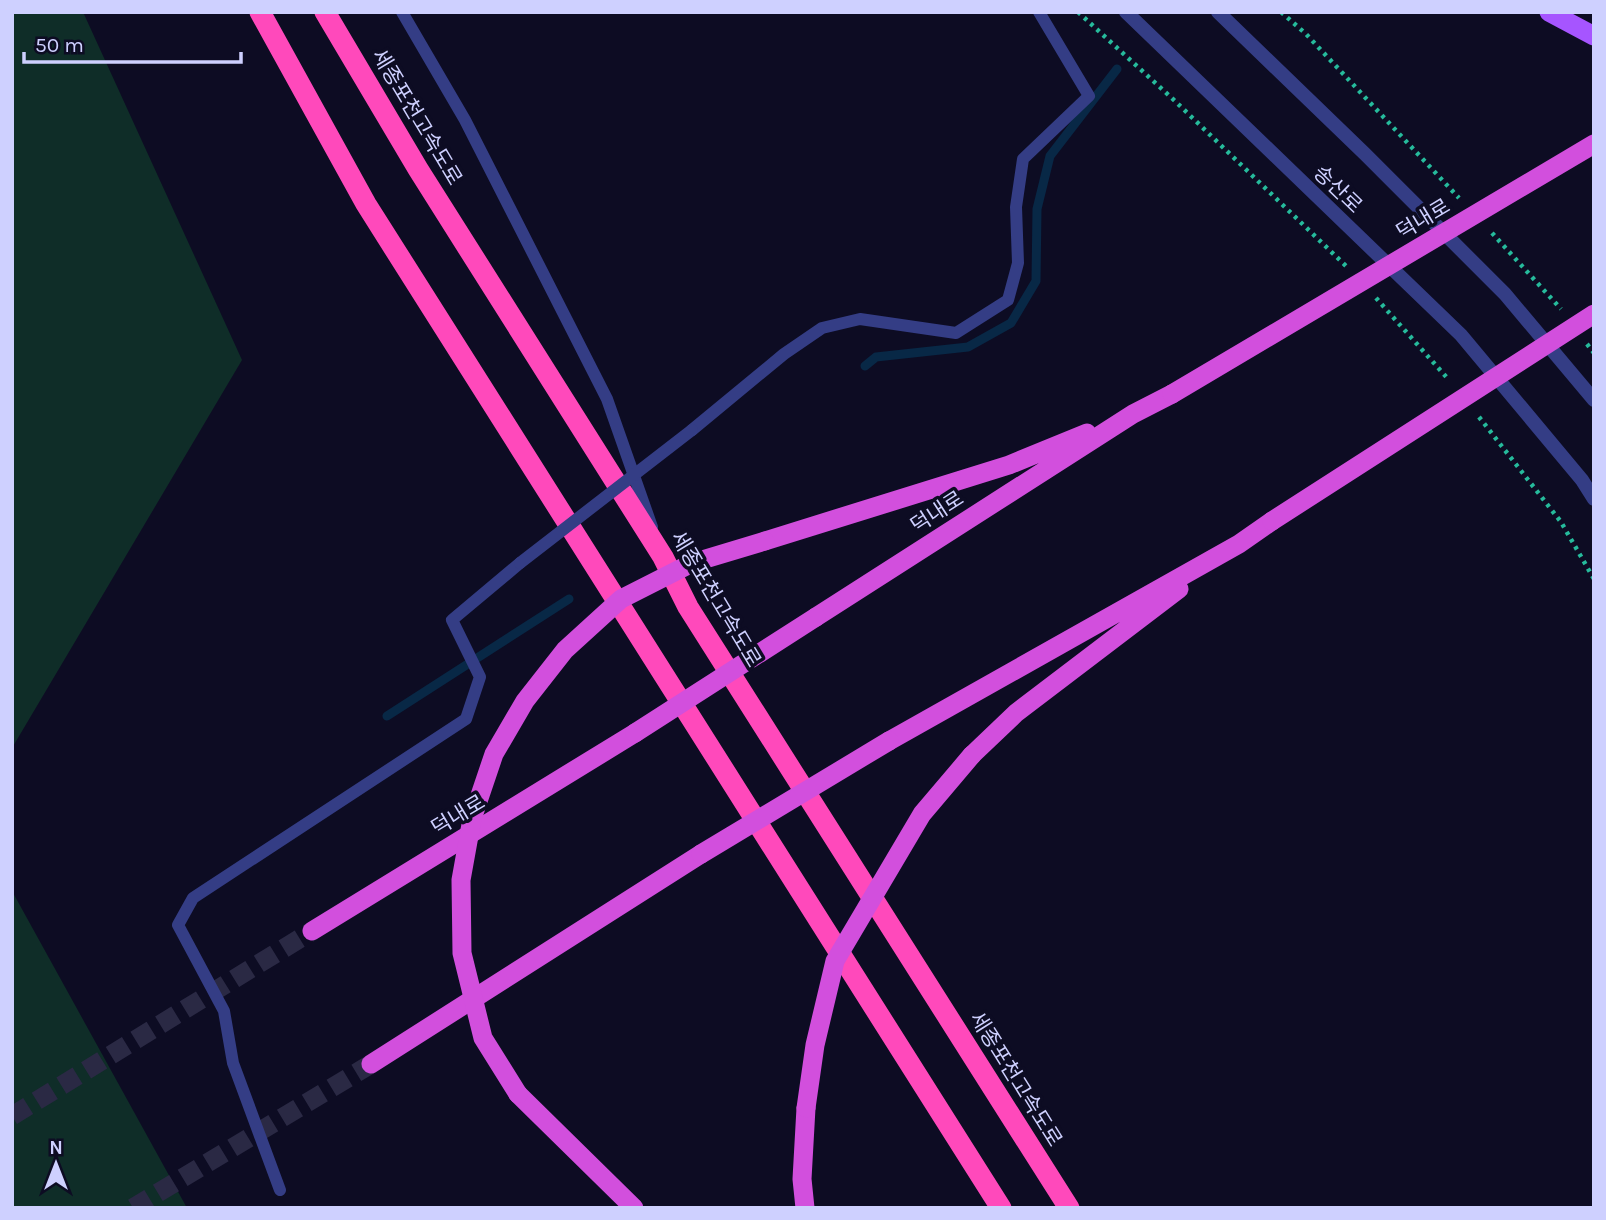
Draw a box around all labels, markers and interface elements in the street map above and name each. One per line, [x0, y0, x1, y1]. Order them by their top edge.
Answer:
scale bar [24, 21, 242, 65]
text: 50 m [35, 33, 84, 57]
street label: 세종포천고속도로 [367, 45, 467, 189]
street label: 송산로 [1309, 160, 1367, 218]
street label: 덕내로 [1392, 194, 1454, 244]
street label: 덕내로 [906, 486, 968, 538]
street label: 세종포천고속도로 [666, 527, 766, 671]
street label: 덕내로 [427, 790, 489, 840]
street label: 세종포천고속도로 [965, 1007, 1067, 1151]
north arrow [21, 1129, 91, 1199]
text: N [49, 1137, 63, 1159]

